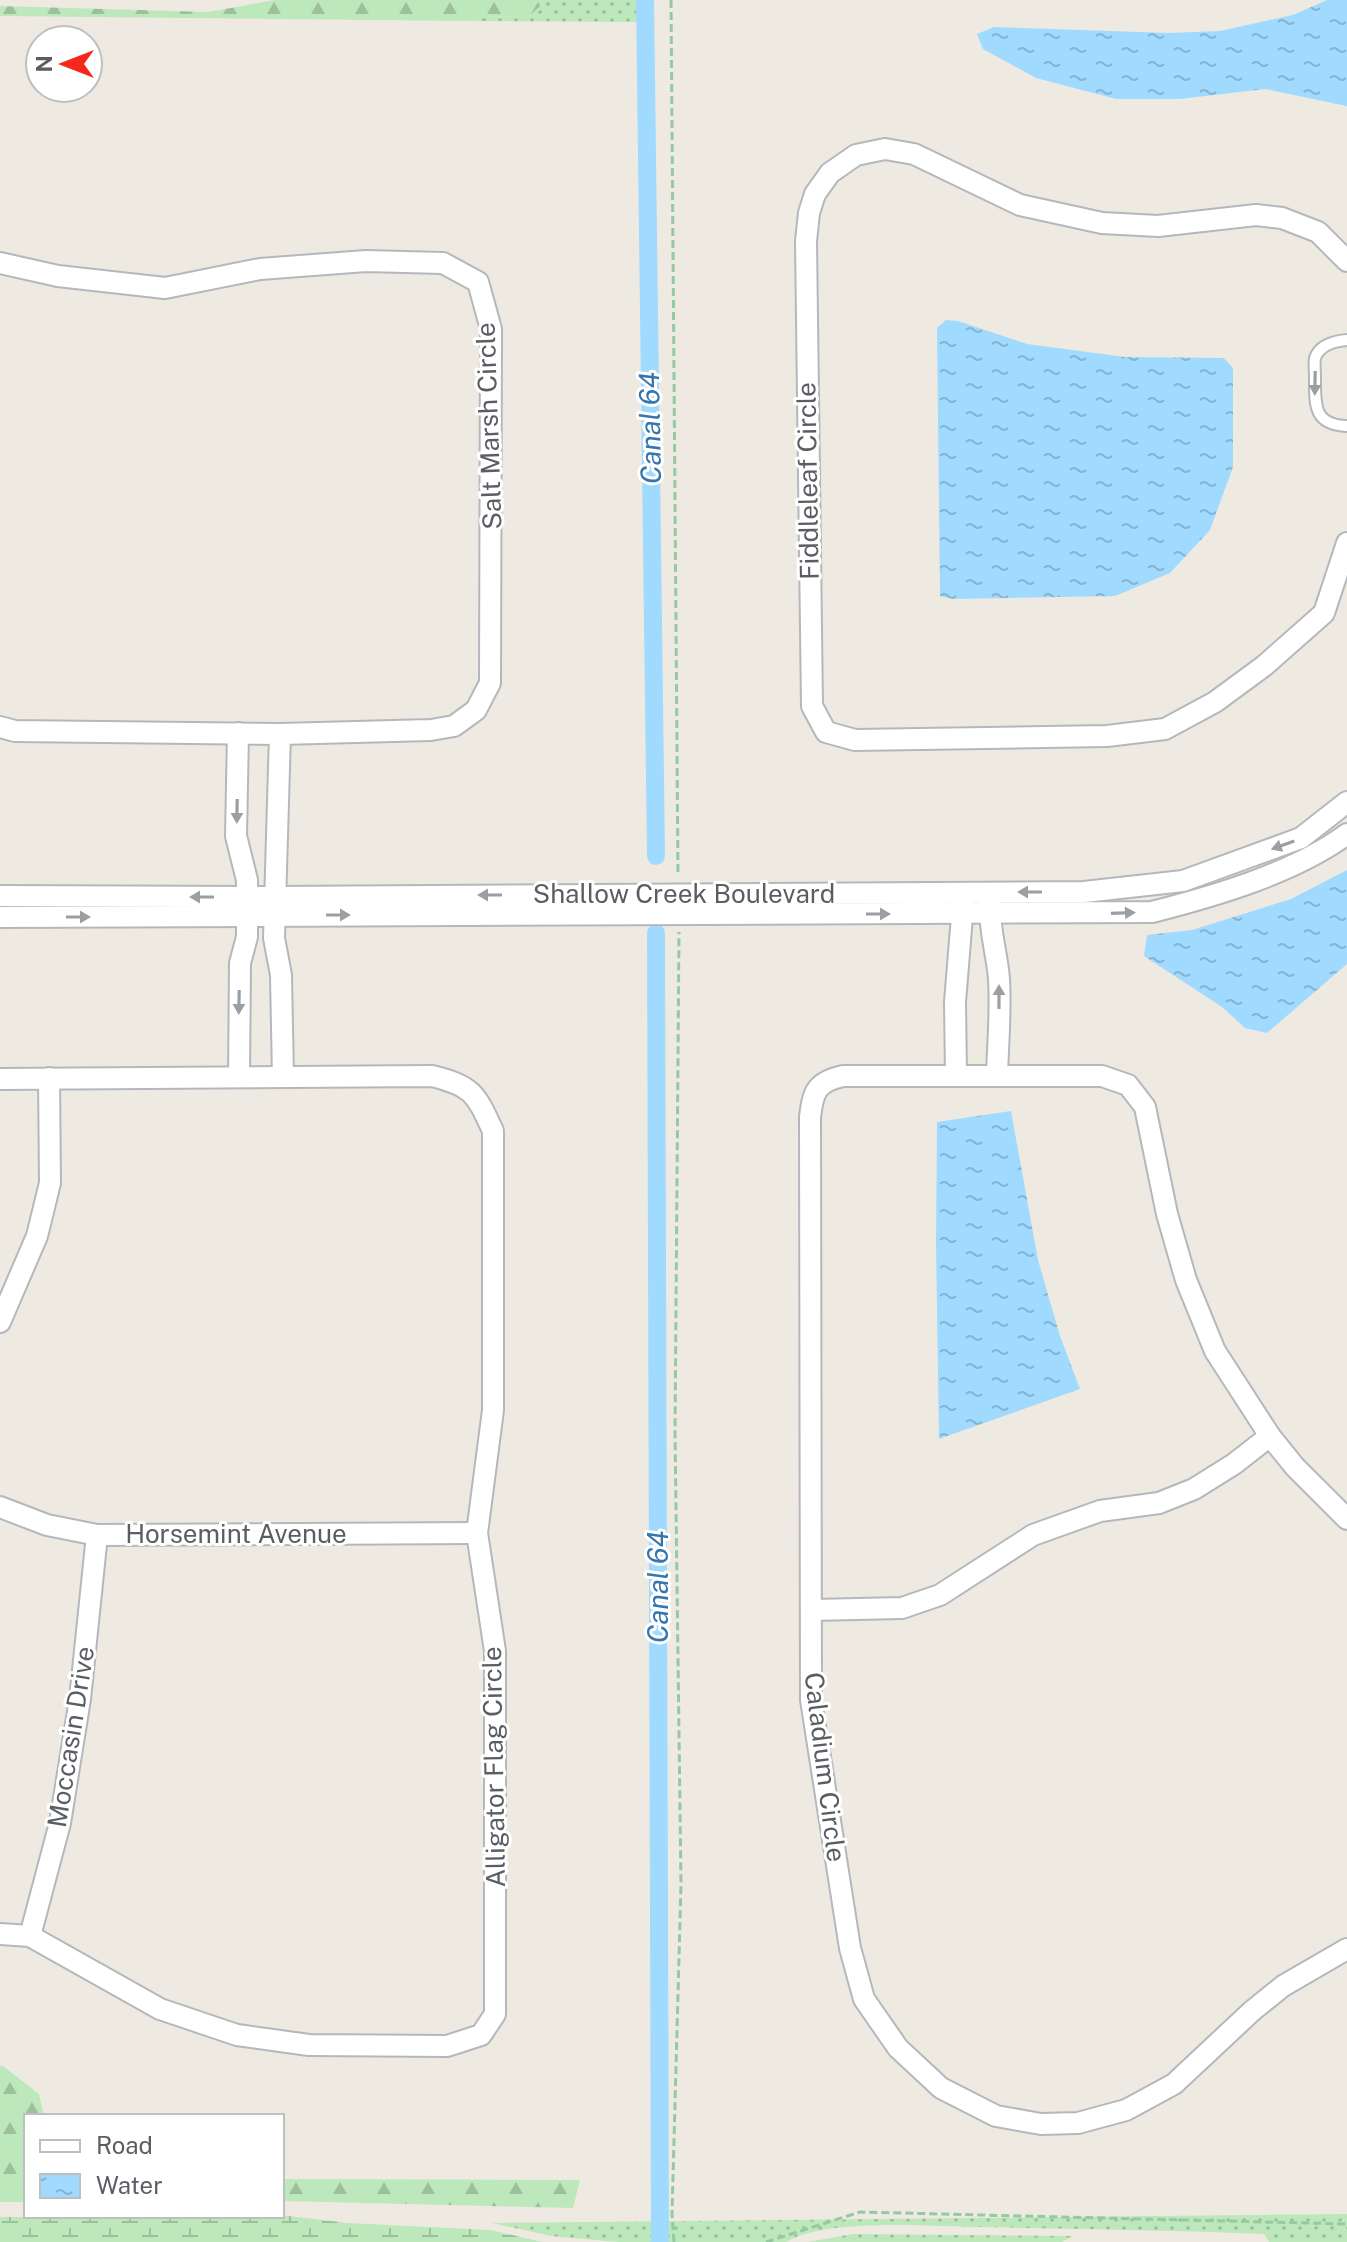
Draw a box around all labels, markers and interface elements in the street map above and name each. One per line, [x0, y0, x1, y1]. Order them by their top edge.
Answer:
north arrow [24, 24, 104, 104]
text: N [31, 55, 57, 73]
street label: Salt Marsh Circle [469, 322, 508, 530]
water label: Canal 64 [632, 371, 667, 485]
one-way arrow [1309, 371, 1321, 396]
street label: Fiddleleaf Circle [790, 382, 825, 580]
one-way arrow [231, 799, 243, 824]
one-way arrow [1270, 839, 1294, 851]
street label: Shallow Creek Boulevard [533, 878, 835, 909]
one-way arrow [1017, 886, 1042, 898]
one-way arrow [477, 889, 502, 901]
one-way arrow [189, 891, 214, 903]
one-way arrow [1111, 907, 1137, 920]
one-way arrow [866, 908, 891, 920]
one-way arrow [326, 909, 351, 921]
one-way arrow [66, 911, 91, 923]
one-way arrow [993, 984, 1005, 1009]
one-way arrow [233, 990, 245, 1015]
street label: Horsemint Avenue [125, 1518, 347, 1549]
water label: Canal 64 [641, 1531, 674, 1643]
street label: Moccasin Drive [41, 1644, 100, 1830]
street label: Alligator Flag Circle [476, 1646, 511, 1888]
street label: Caladium Circle [798, 1670, 853, 1864]
legend [24, 2114, 284, 2218]
text: Road [96, 2131, 153, 2159]
text: Water [96, 2171, 163, 2199]

